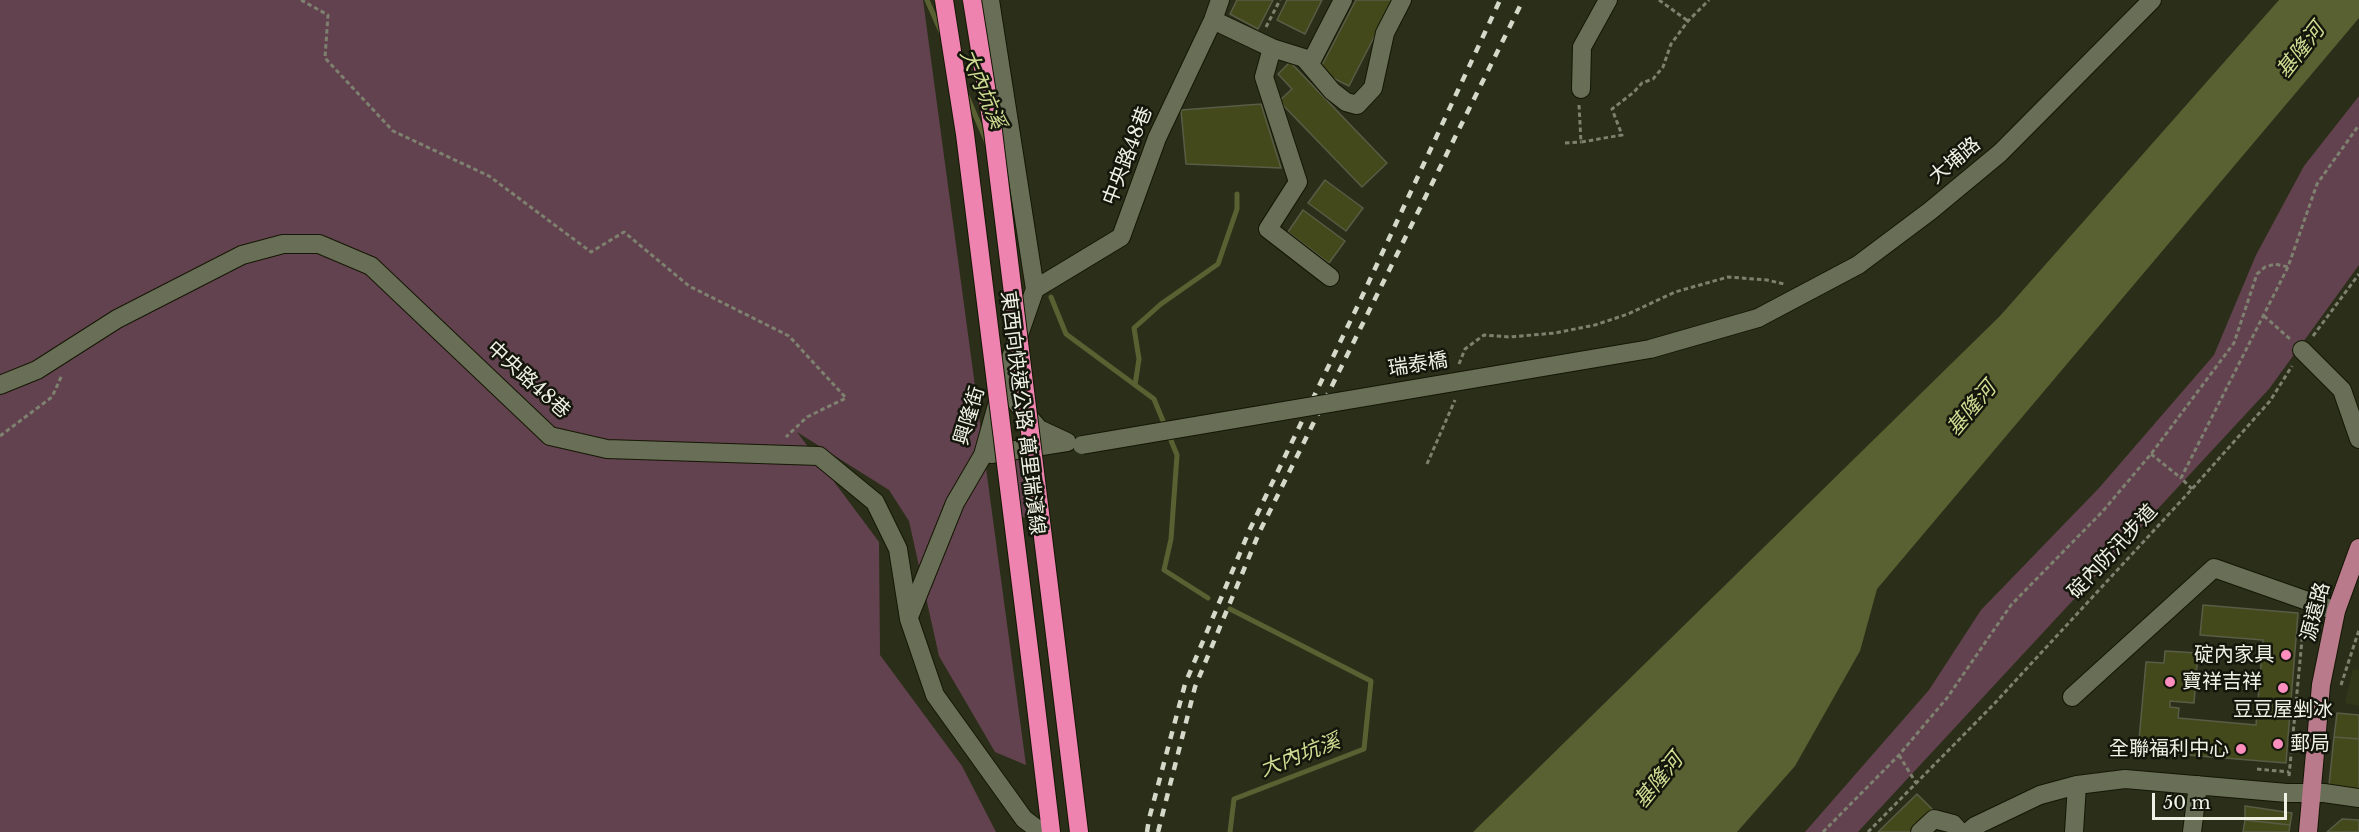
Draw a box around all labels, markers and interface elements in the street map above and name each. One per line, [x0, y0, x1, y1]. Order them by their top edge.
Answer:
water label: 基隆河 [2272, 18, 2330, 84]
water label: 大內坑溪 [954, 45, 1010, 133]
street label: 中央路48巷 [1098, 103, 1158, 209]
street label: 大埔路 [1924, 133, 1986, 189]
street label: 東西向快速公路 萬里瑞濱線 [995, 290, 1049, 536]
street label: 中央路48巷 [481, 336, 575, 424]
street label: 瑞泰橋 [1386, 348, 1450, 382]
water label: 基隆河 [1942, 377, 2002, 441]
street label: 興隆街 [950, 384, 990, 448]
street label: 碇內防汛步道 [2063, 500, 2163, 604]
street label: 源遠路 [2297, 580, 2335, 644]
place label: 碇內家具 [2194, 643, 2274, 667]
marker: 碇內家具 [2279, 648, 2293, 662]
place label: 寶祥吉祥 [2182, 670, 2262, 694]
marker: 寶祥吉祥 [2163, 675, 2177, 689]
marker: 豆豆屋剉冰 [2276, 681, 2290, 695]
place label: 豆豆屋剉冰 [2233, 698, 2333, 722]
water label: 大內坑溪 [1256, 729, 1344, 783]
place label: 郵局 [2290, 732, 2330, 756]
place label: 全聯福利中心 [2109, 737, 2229, 761]
marker: 郵局 [2271, 737, 2285, 751]
marker: 全聯福利中心 [2234, 742, 2248, 756]
water label: 基隆河 [1629, 749, 1689, 813]
scale bar [2155, 781, 2290, 819]
text: 50 m [2163, 792, 2211, 814]

